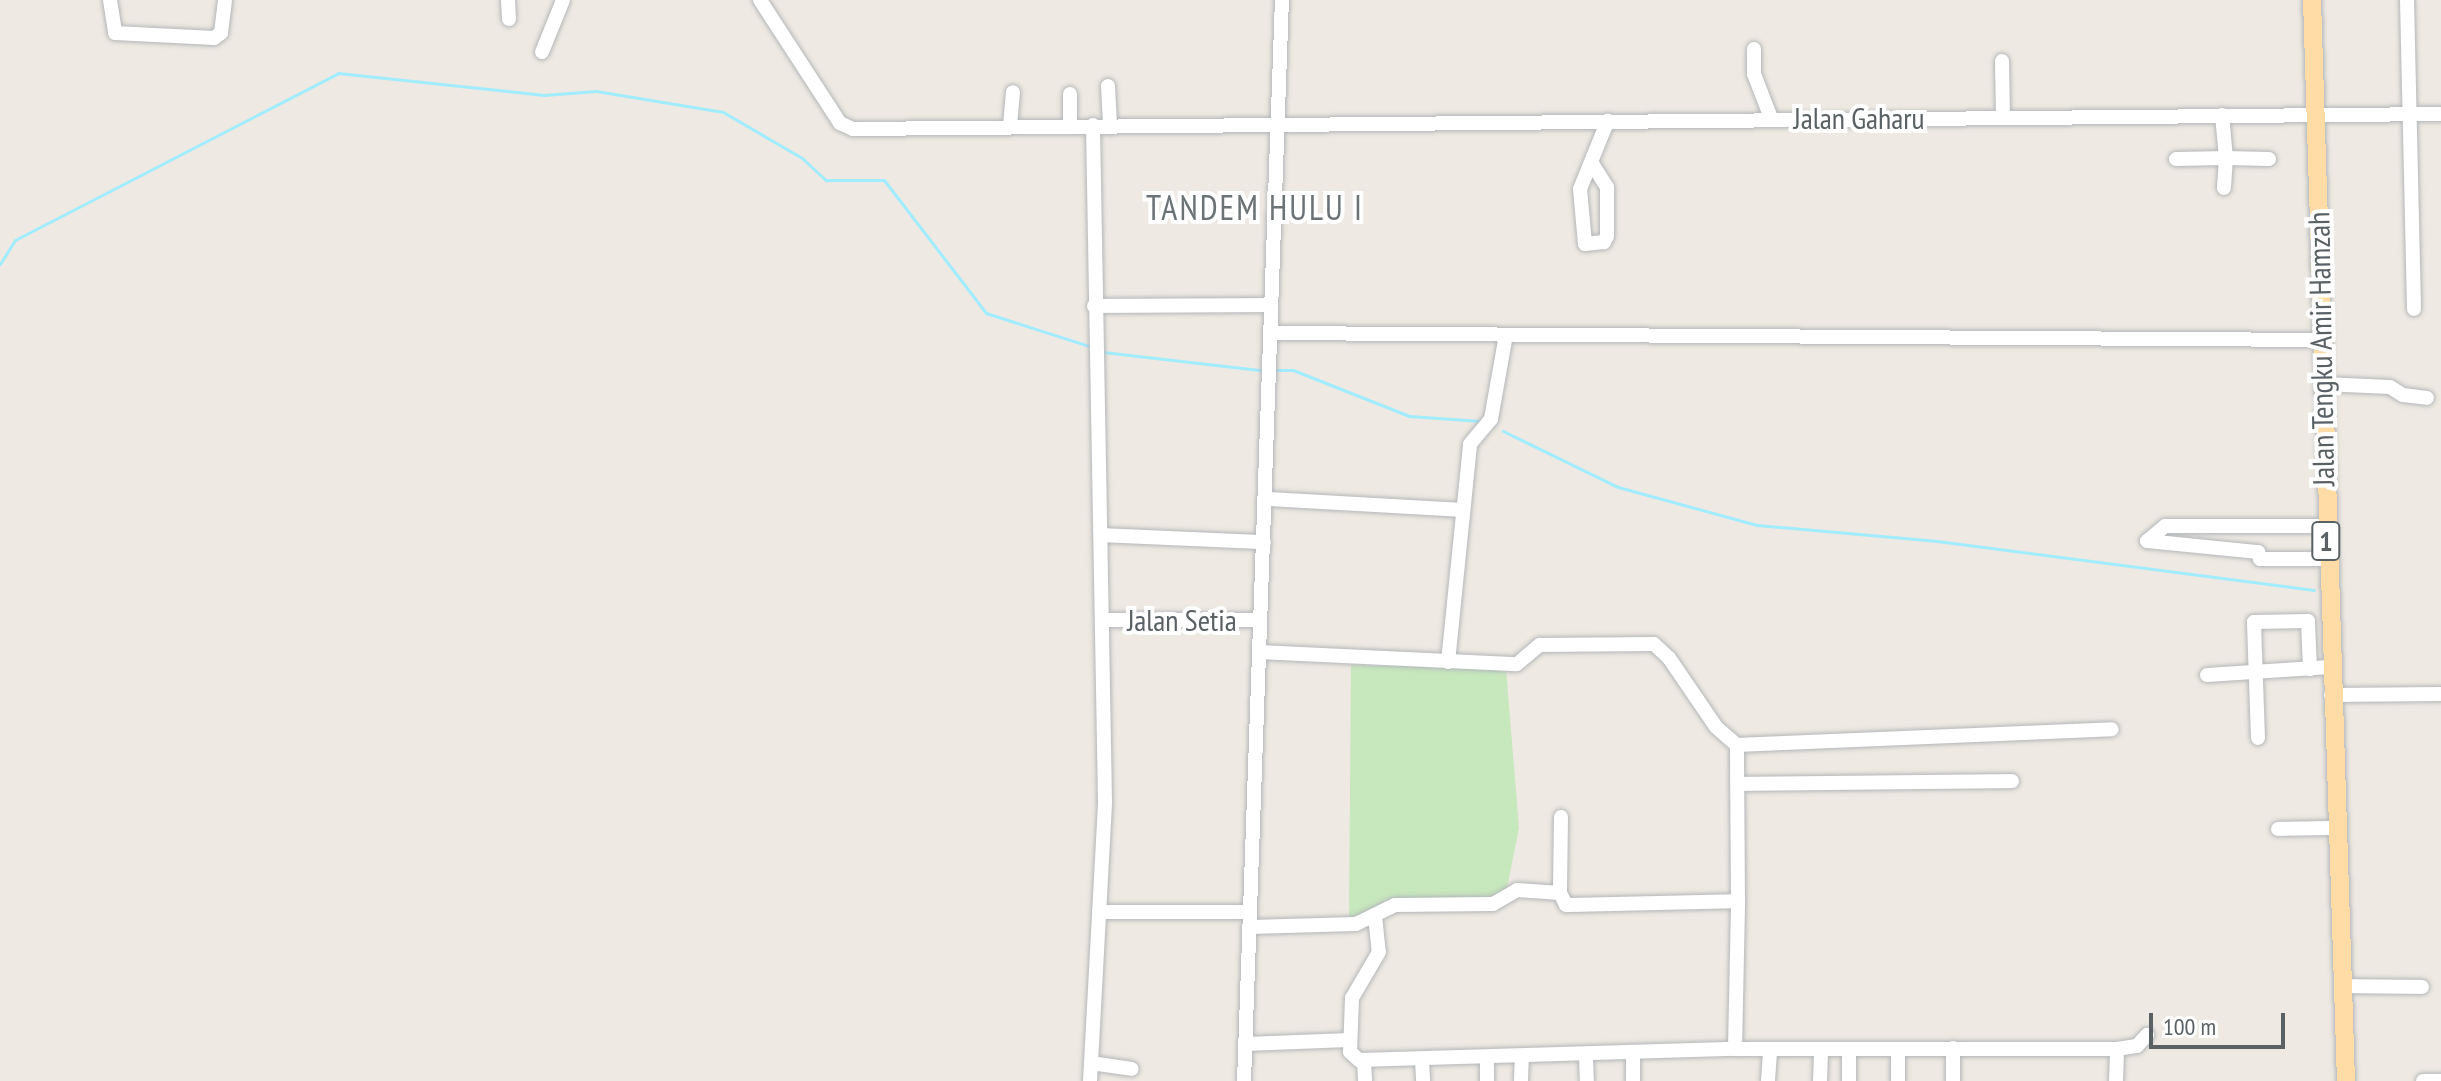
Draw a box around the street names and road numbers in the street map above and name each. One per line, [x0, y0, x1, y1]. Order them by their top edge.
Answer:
street label: Jalan Gaharu [1794, 100, 1924, 136]
street label: Jalan Tengku Amir Hamzah [2301, 211, 2341, 487]
road number: 1 [2310, 517, 2342, 565]
street label: Jalan Setia [1127, 602, 1237, 638]

